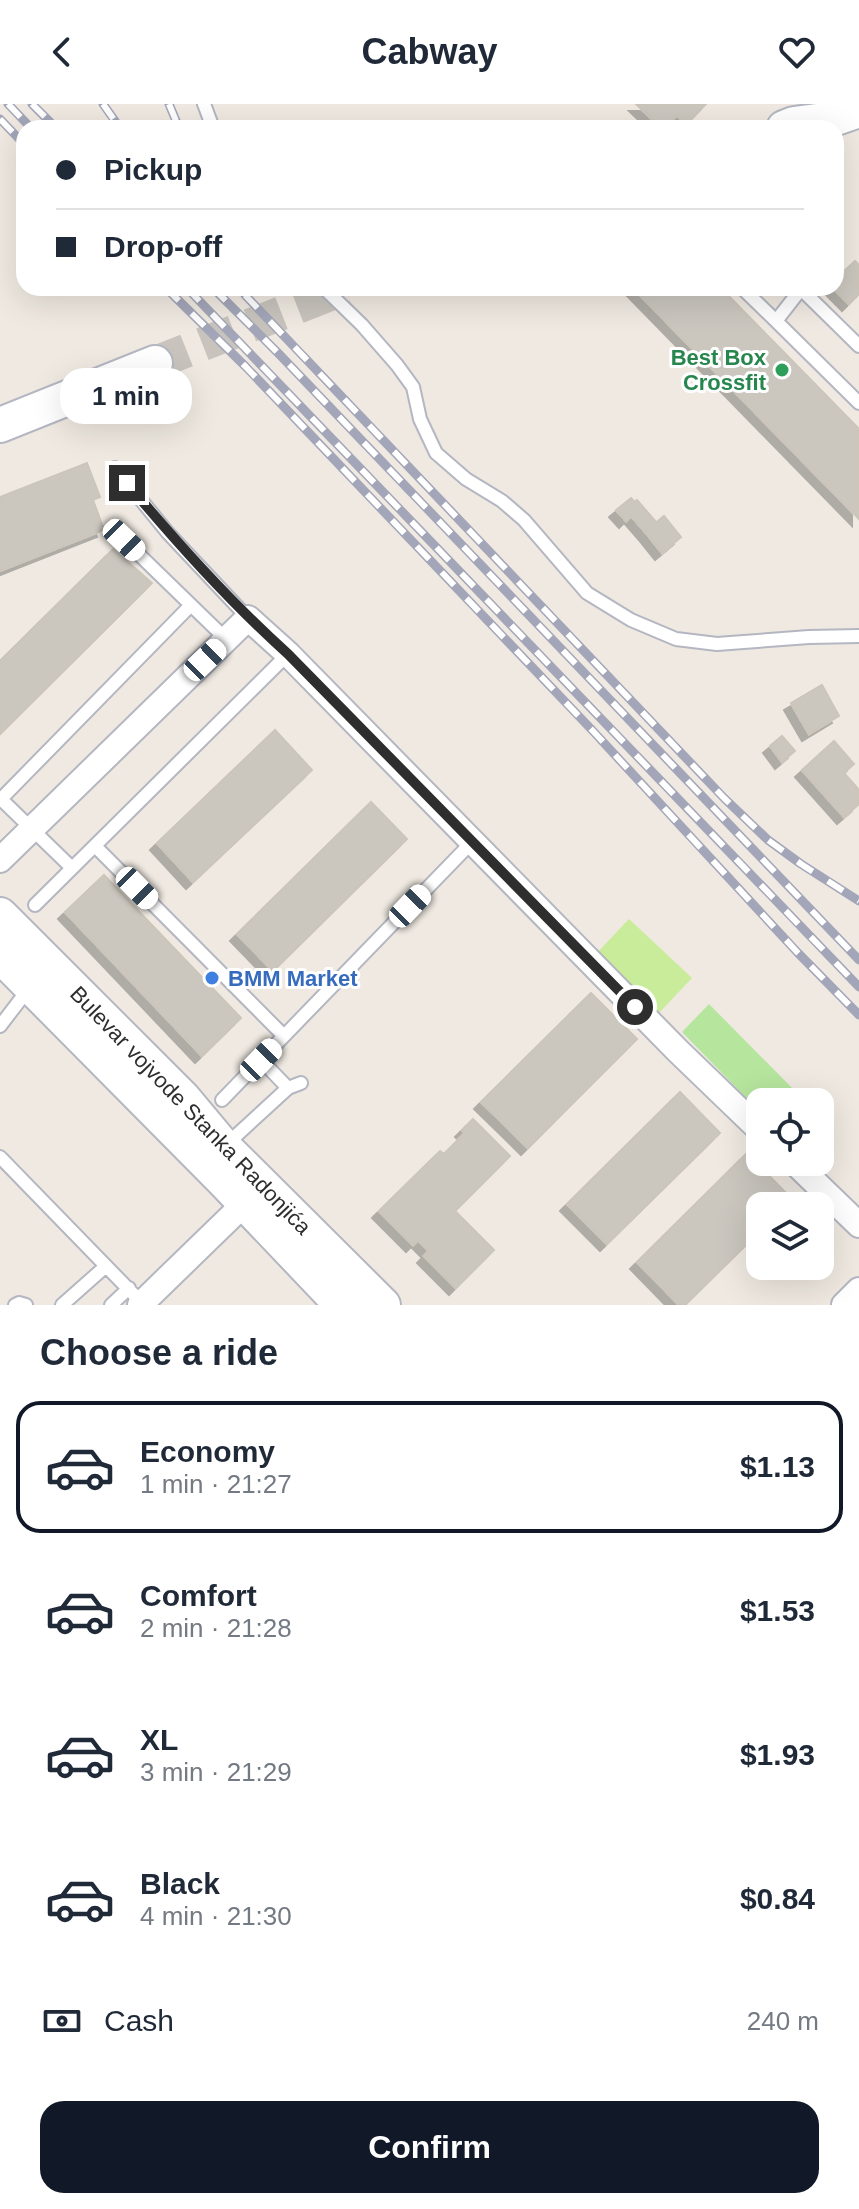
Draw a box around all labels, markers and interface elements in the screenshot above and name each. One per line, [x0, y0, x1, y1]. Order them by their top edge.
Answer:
icon: back [40, 30, 84, 74]
icon: heart [775, 30, 819, 74]
text: Cabway [361, 31, 498, 72]
text: Pickup [104, 153, 202, 186]
text: Drop-off [104, 230, 222, 263]
place label: Best Box Crossfit [671, 345, 767, 395]
marker: Best Box Crossfit [773, 361, 791, 379]
callout: 1 min [61, 367, 193, 423]
text: 1 min [92, 381, 160, 411]
route end [109, 465, 145, 501]
car [98, 515, 150, 565]
car [179, 635, 231, 685]
car [112, 863, 162, 913]
car [385, 880, 435, 932]
place label: BMM Market [228, 966, 358, 991]
marker: BMM Market [203, 969, 221, 987]
street label: Bulevar vojvode Stanka Radonjića [65, 981, 317, 1240]
route start [617, 989, 653, 1025]
car [236, 1034, 286, 1086]
map controls [746, 1088, 834, 1280]
button: locate [746, 1088, 834, 1176]
button: layers [746, 1192, 834, 1280]
text: Choose a ride [40, 1332, 278, 1373]
icon: car [44, 1431, 116, 1503]
text: Economy [140, 1435, 275, 1468]
text: $1.13 [740, 1450, 815, 1483]
text: 1 min · 21:27 [140, 1469, 292, 1499]
icon: car [44, 1575, 116, 1647]
text: Comfort [140, 1579, 257, 1612]
text: $1.53 [740, 1594, 815, 1627]
text: 2 min · 21:28 [140, 1613, 292, 1643]
icon: car [44, 1719, 116, 1791]
text: XL [140, 1723, 178, 1756]
text: $1.93 [740, 1738, 815, 1771]
text: 3 min · 21:29 [140, 1757, 292, 1787]
icon: car [44, 1863, 116, 1935]
text: Black [140, 1867, 220, 1900]
text: $0.84 [740, 1882, 815, 1915]
text: 4 min · 21:30 [140, 1901, 292, 1931]
icon: cash [40, 1999, 84, 2043]
text: Cash [104, 2004, 174, 2037]
text: 240 m [747, 2006, 819, 2036]
button: Confirm [40, 2101, 819, 2193]

